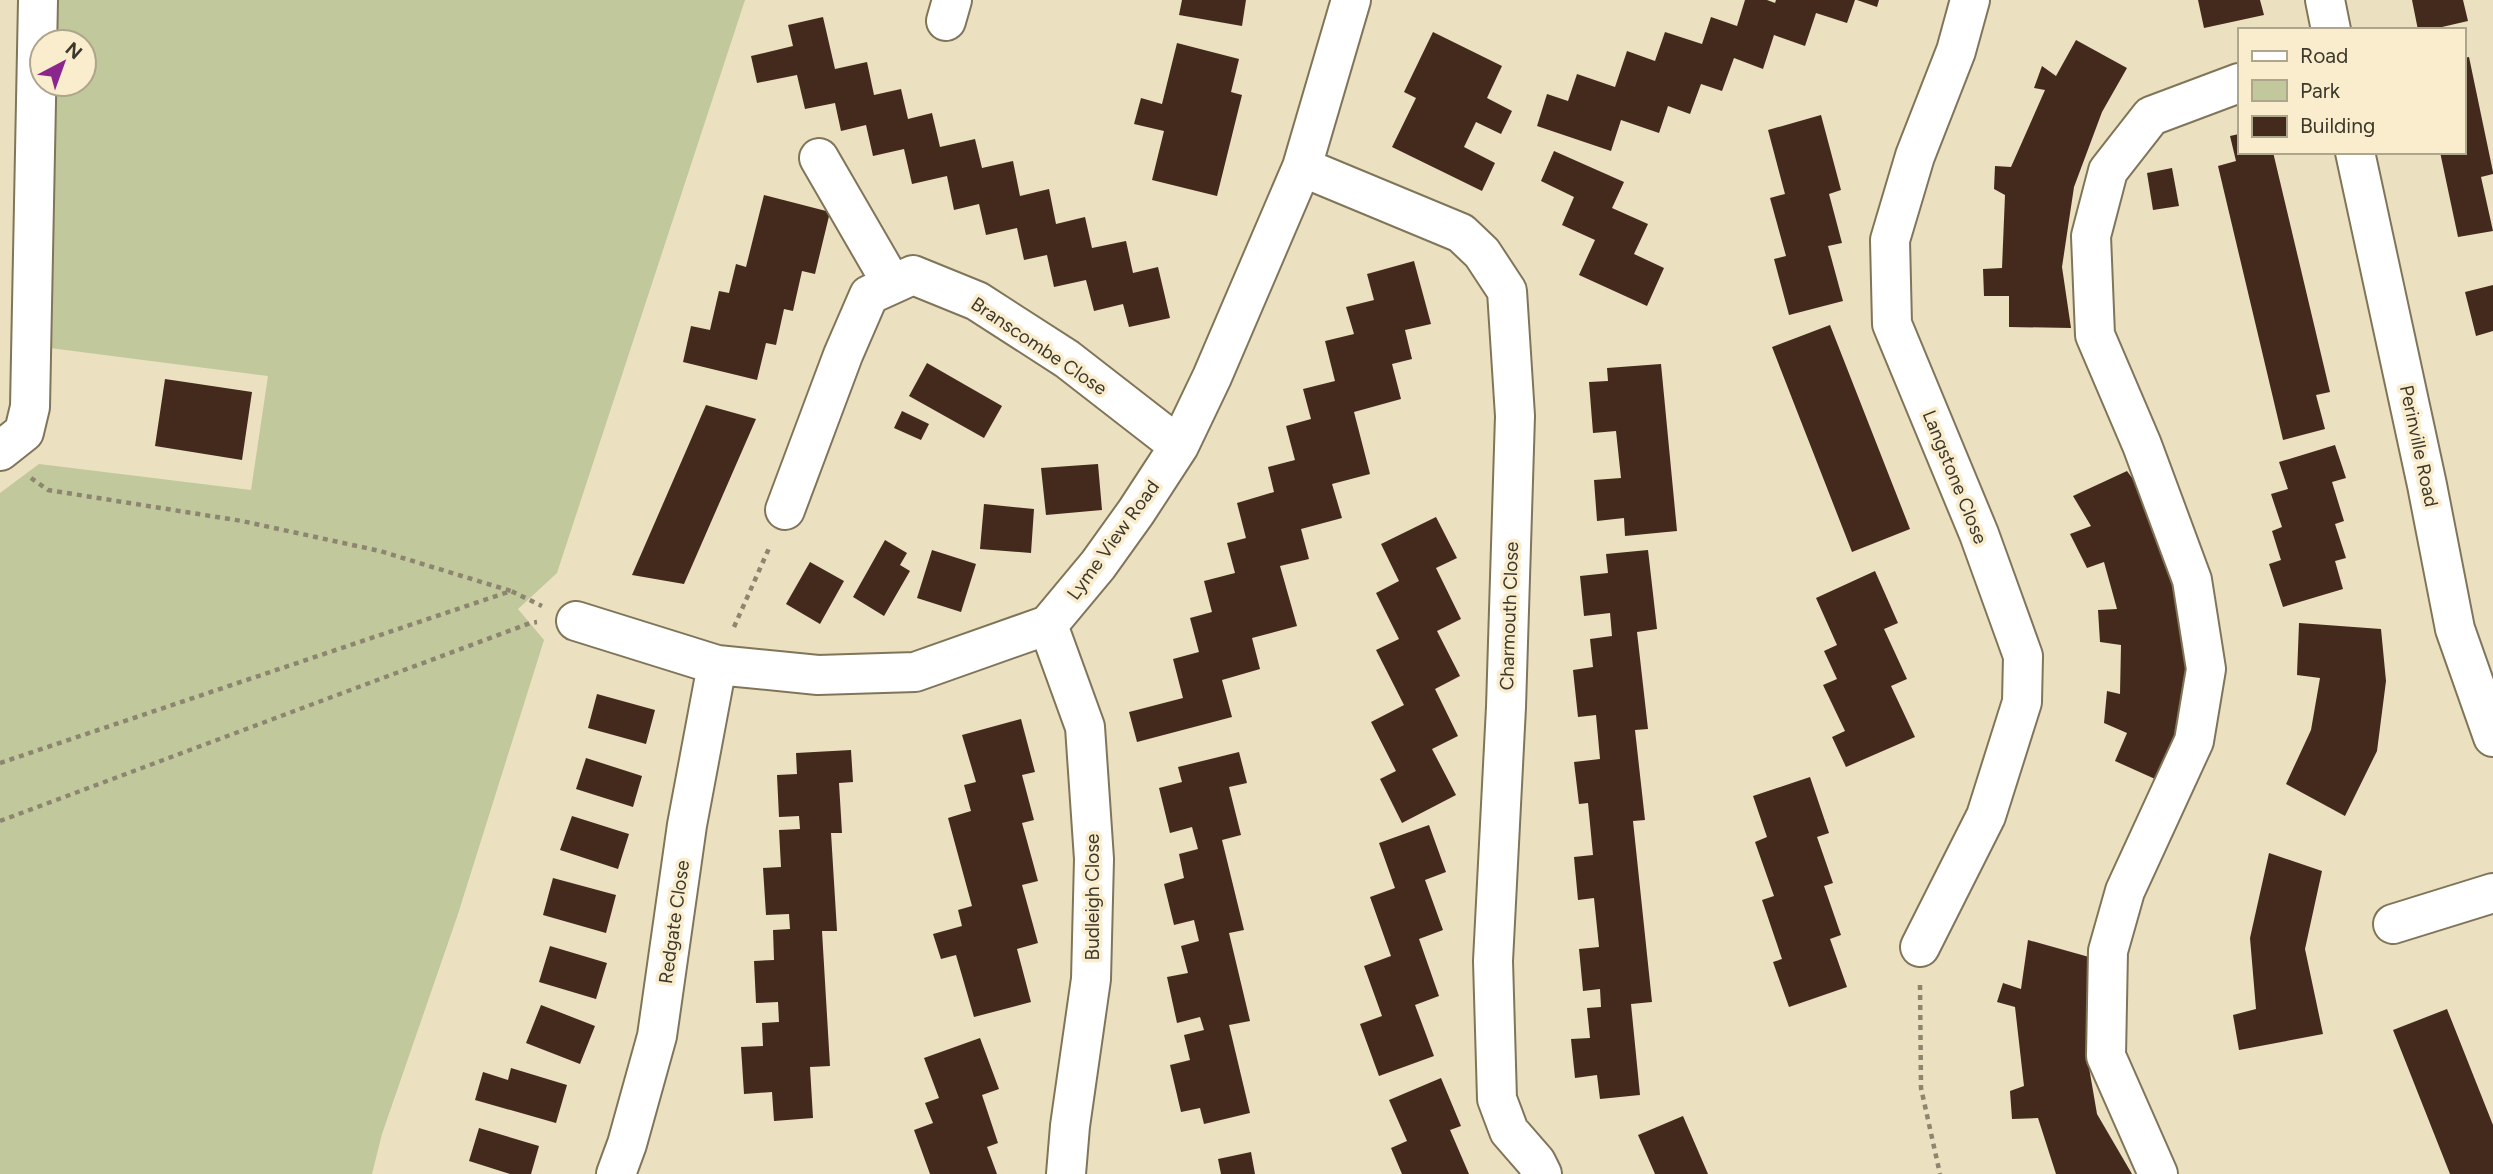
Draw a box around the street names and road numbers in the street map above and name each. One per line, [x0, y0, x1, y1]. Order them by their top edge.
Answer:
street label: Branscombe Close [967, 292, 1111, 400]
street label: Perinville Road [2395, 383, 2443, 509]
street label: Langstone Close [1918, 407, 1992, 547]
street label: Lyme View Road [1062, 476, 1164, 604]
street label: Charmouth Close [1495, 541, 1523, 691]
street label: Budleigh Close [1081, 834, 1104, 960]
street label: Redgate Close [654, 859, 694, 985]

